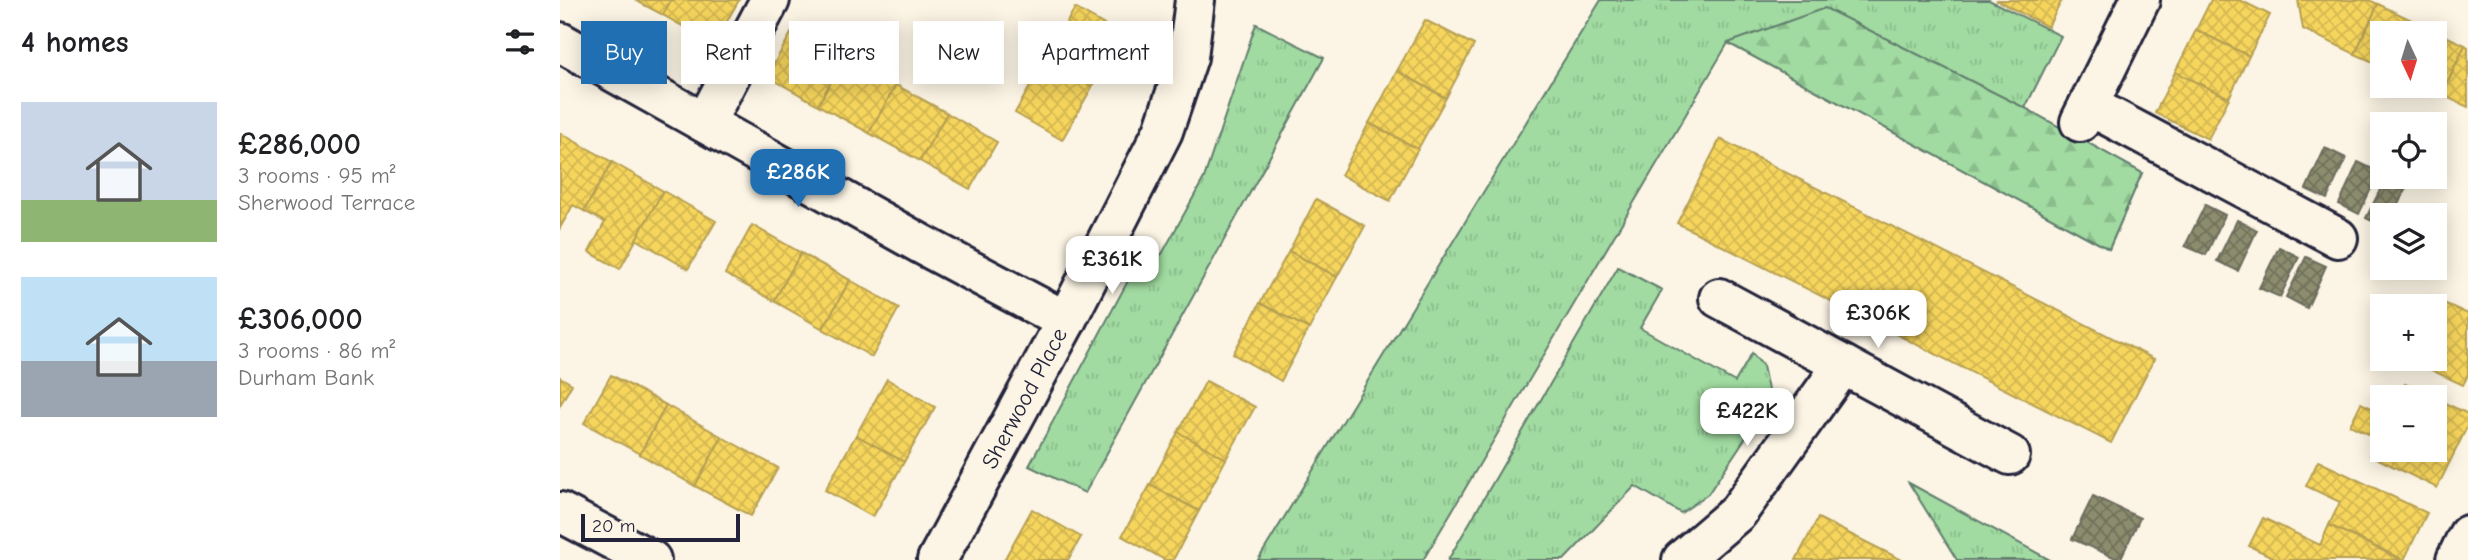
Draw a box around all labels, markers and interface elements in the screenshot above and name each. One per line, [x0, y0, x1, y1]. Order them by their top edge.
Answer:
chip: Buy [581, 21, 667, 84]
chip: Rent [681, 21, 775, 84]
chip: Filters [789, 21, 899, 84]
chip: New [913, 21, 1004, 84]
chip: Apartment [1018, 21, 1173, 84]
north arrow [2370, 21, 2446, 98]
map controls [2370, 21, 2447, 462]
icon: filters [501, 23, 539, 61]
text: 4 homes [21, 25, 128, 60]
button: locate [2370, 112, 2447, 189]
text: £286,000 [238, 127, 361, 162]
icon: home [77, 130, 161, 214]
pin: £286K [749, 150, 847, 209]
text: £286K [766, 158, 830, 185]
text: 3 rooms · 95 m² [238, 162, 396, 189]
text: Sherwood Terrace [238, 189, 415, 216]
button: layers [2370, 203, 2447, 280]
pin: £361K [1063, 236, 1161, 296]
text: £361K [1082, 245, 1142, 272]
pin: £306K [1829, 290, 1927, 350]
button: + [2370, 294, 2447, 371]
text: £306K [1846, 299, 1910, 326]
text: £306,000 [238, 302, 363, 337]
icon: home [77, 305, 161, 389]
street label: Sherwood Place [976, 323, 1073, 473]
text: 3 rooms · 86 m² [238, 337, 395, 364]
text: Durham Bank [238, 364, 374, 391]
button: − [2370, 385, 2447, 462]
pin: £422K [1698, 388, 1796, 448]
text: £422K [1716, 397, 1778, 424]
scale bar [581, 511, 740, 543]
text: 20 m [592, 515, 636, 537]

